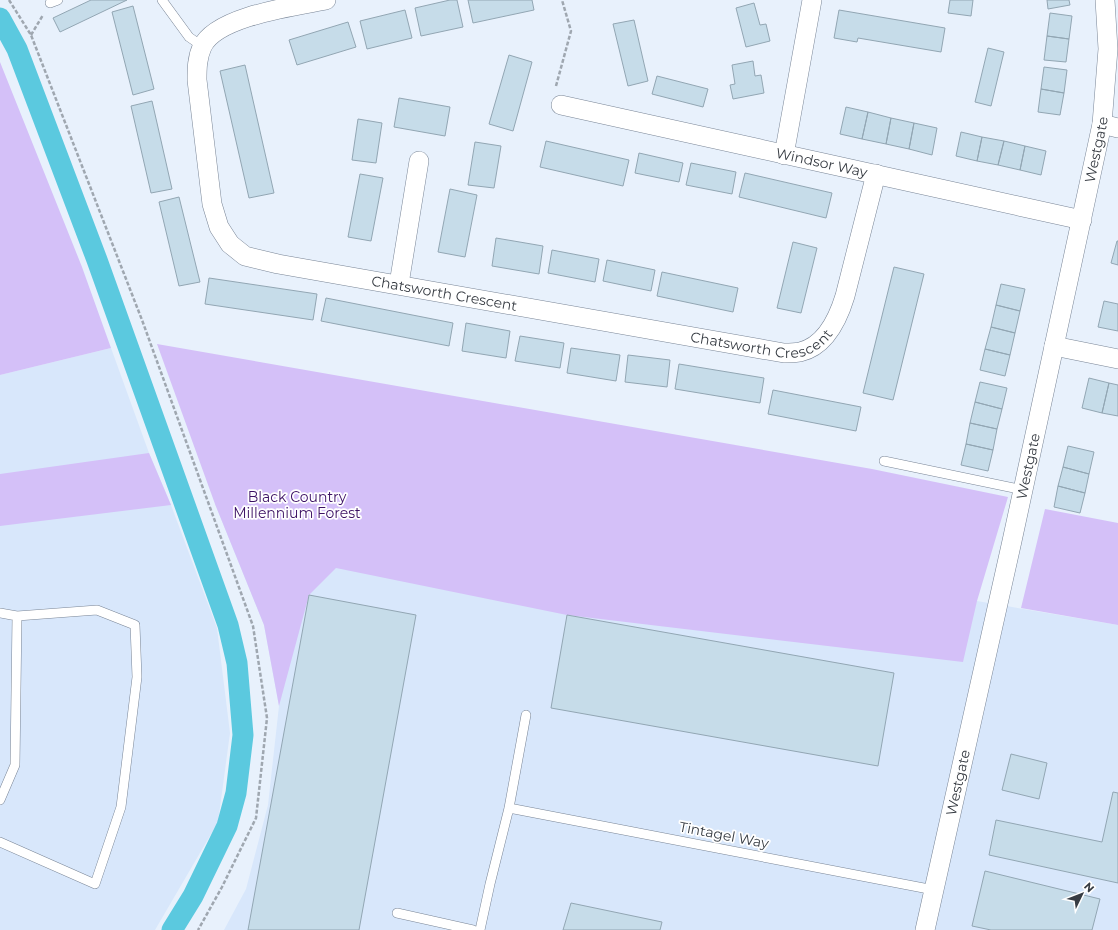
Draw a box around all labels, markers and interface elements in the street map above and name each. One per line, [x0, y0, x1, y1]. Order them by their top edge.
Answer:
street label: Westgate [1081, 116, 1112, 184]
street label: Windsor Way [774, 144, 870, 181]
street label: Chatsworth Crescent [370, 272, 519, 315]
street label: Chatsworth Crescent [689, 325, 837, 362]
street label: Westgate [1012, 432, 1044, 501]
park label: Black Country Millennium Forest [233, 488, 361, 522]
street label: Westgate [942, 748, 974, 817]
street label: Tintagel Way [678, 818, 771, 853]
north arrow [1062, 874, 1102, 914]
text: N [1081, 879, 1097, 895]

